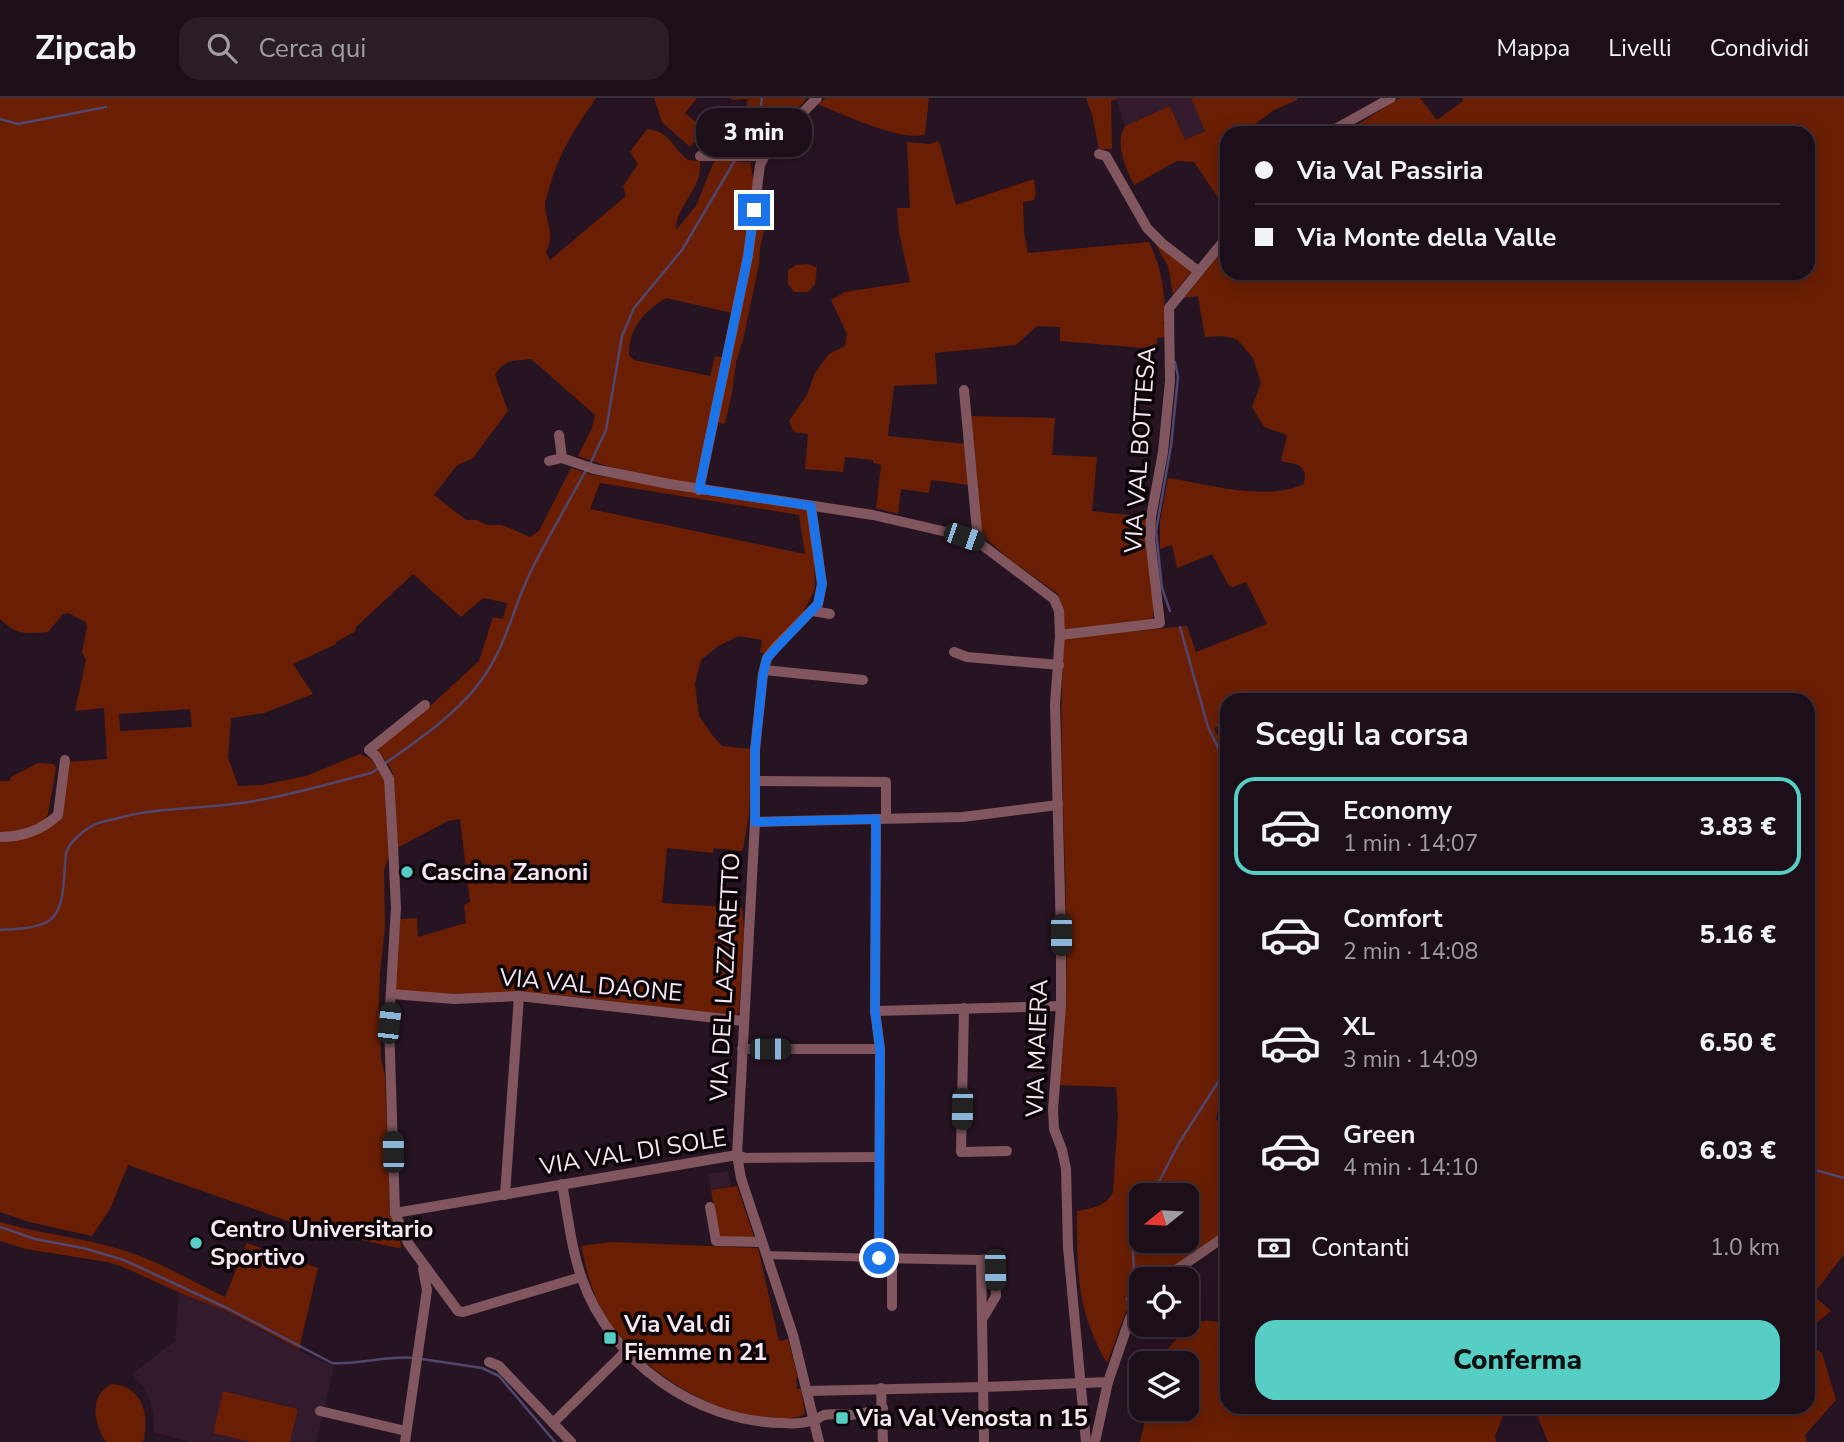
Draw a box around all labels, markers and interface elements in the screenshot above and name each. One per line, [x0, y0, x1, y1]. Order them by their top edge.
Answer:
search box [179, 17, 669, 80]
text: Zipcab [35, 26, 137, 71]
icon: search [203, 29, 241, 67]
text: Cerca qui [259, 31, 366, 66]
text: Mappa [1496, 32, 1570, 64]
text: Livelli [1608, 32, 1672, 64]
text: Condividi [1710, 32, 1809, 64]
callout: 3 min [696, 108, 812, 158]
text: 3 min [724, 117, 784, 148]
text: Via Val Passiria [1297, 153, 1484, 188]
route end [738, 194, 770, 226]
text: Via Monte della Valle [1297, 220, 1556, 255]
street label: VIA VAL BOTTESA [1117, 345, 1163, 555]
car [941, 520, 988, 554]
text: Scegli la corsa [1255, 713, 1469, 756]
text: Economy [1343, 793, 1452, 828]
icon: car [1259, 795, 1322, 858]
text: 3.83 € [1700, 809, 1776, 844]
text: 1 min · 14:07 [1343, 828, 1478, 859]
street label: VIA DEL LAZZARETTO [702, 852, 747, 1103]
place label: Cascina Zanoni [421, 856, 588, 888]
marker: Cascina Zanoni [399, 864, 415, 880]
text: Comfort [1343, 901, 1443, 936]
icon: car [1259, 903, 1322, 966]
car [1051, 914, 1072, 956]
text: 5.16 € [1700, 917, 1776, 952]
text: 2 min · 14:08 [1343, 936, 1478, 967]
street label: VIA VAL DAONE [497, 961, 684, 1009]
street label: VIA MAIERA [1019, 978, 1055, 1118]
car [377, 1001, 402, 1045]
text: XL [1343, 1009, 1375, 1044]
icon: car [1259, 1011, 1322, 1074]
text: 6.50 € [1700, 1025, 1776, 1060]
car [750, 1039, 792, 1060]
text: 3 min · 14:09 [1343, 1044, 1478, 1075]
car [952, 1088, 973, 1130]
text: Green [1343, 1117, 1416, 1152]
icon: car [1259, 1119, 1322, 1182]
street label: VIA VAL DI SOLE [536, 1121, 729, 1183]
car [383, 1131, 404, 1173]
text: 6.03 € [1700, 1133, 1776, 1168]
text: 4 min · 14:10 [1343, 1152, 1478, 1183]
north arrow [1129, 1183, 1199, 1253]
map controls [1129, 1183, 1199, 1421]
place label: Centro Universitario Sportivo [210, 1213, 433, 1273]
icon: cash [1255, 1229, 1293, 1267]
text: Contanti [1311, 1230, 1410, 1265]
text: 1.0 km [1710, 1232, 1780, 1263]
marker: Centro Universitario Sportivo [188, 1235, 204, 1251]
route start [863, 1242, 895, 1274]
car [985, 1249, 1006, 1291]
button: locate [1129, 1267, 1199, 1337]
place label: Via Val di Fiemme n 21 [623, 1308, 768, 1368]
button: Conferma [1255, 1320, 1780, 1400]
marker: Via Val di Fiemme n 21 [602, 1330, 618, 1346]
button: layers [1129, 1351, 1199, 1421]
place label: Via Val Venosta n 15 [855, 1402, 1088, 1434]
marker: Via Val Venosta n 15 [834, 1410, 850, 1426]

